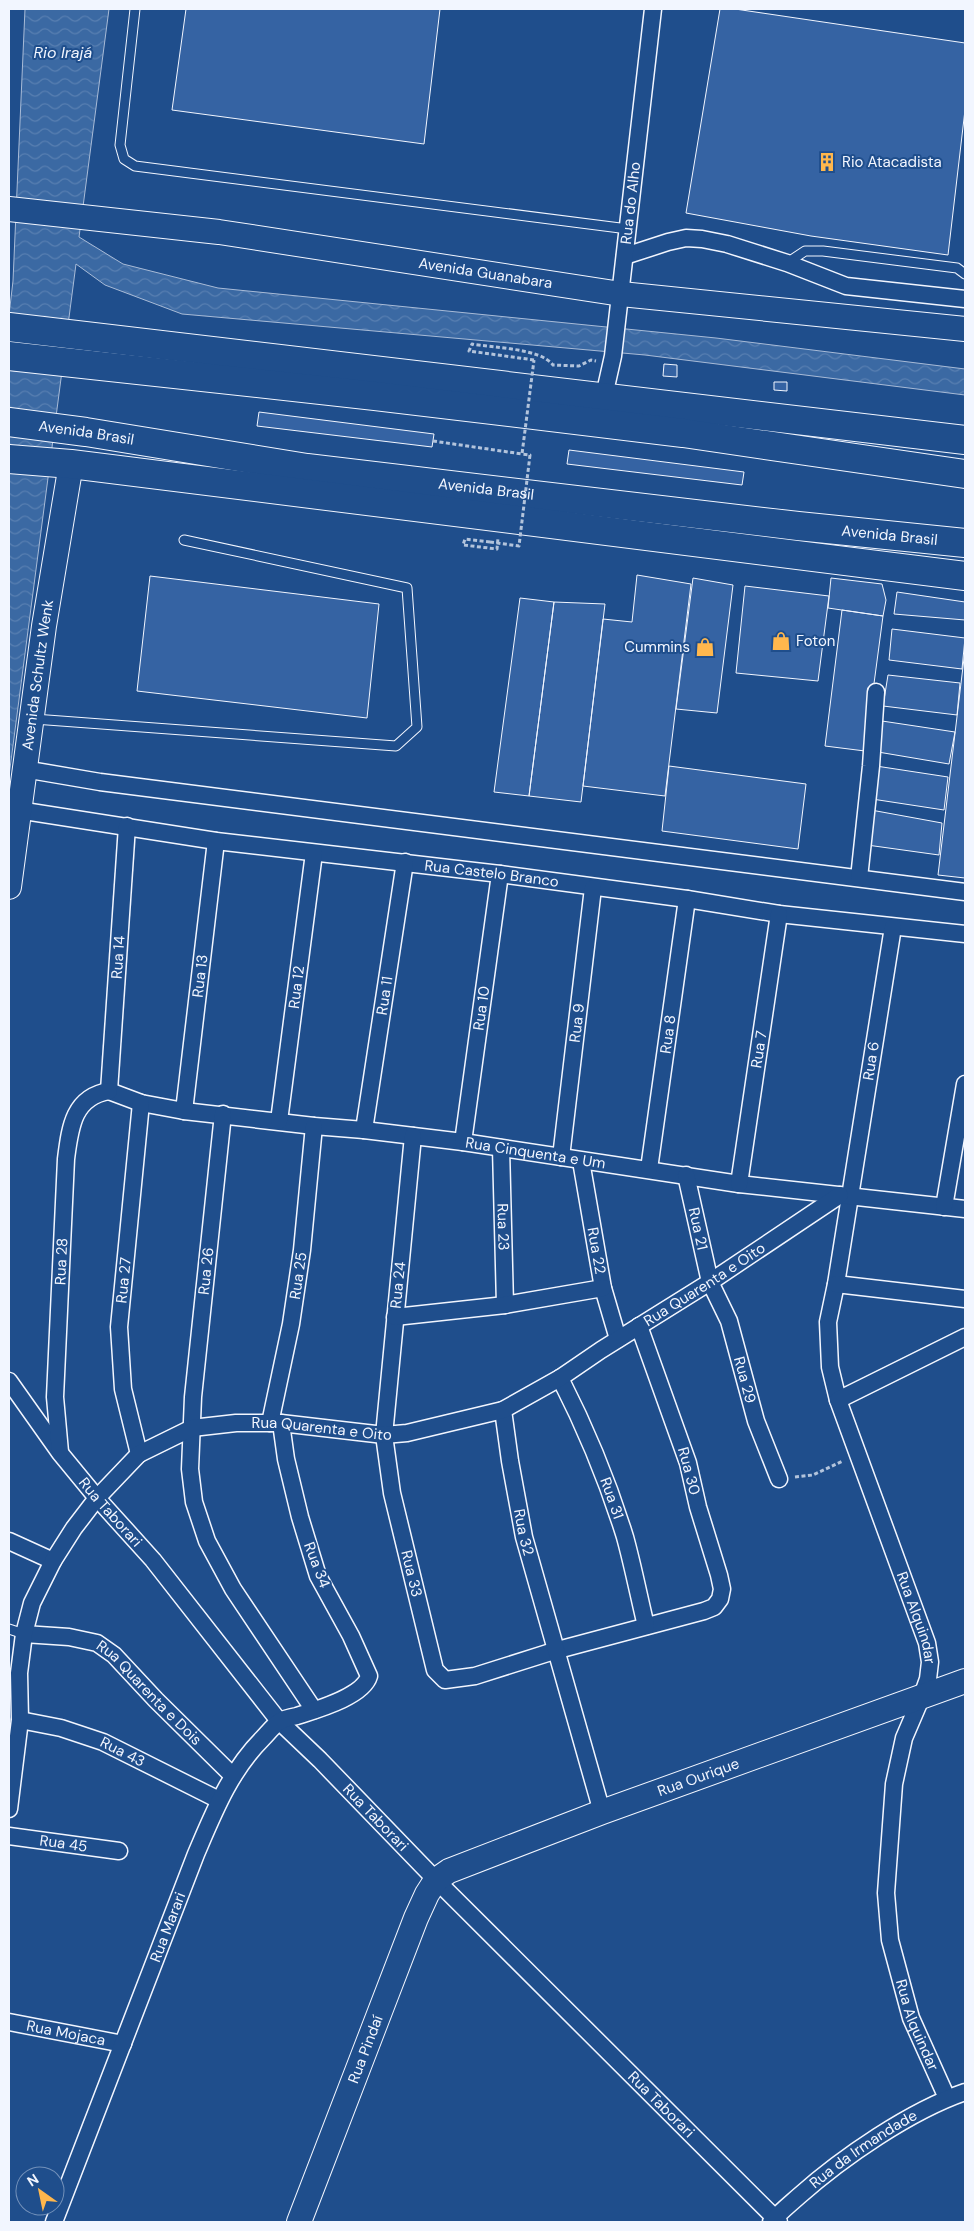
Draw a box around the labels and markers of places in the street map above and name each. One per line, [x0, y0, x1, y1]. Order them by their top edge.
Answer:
building icon: Rio Atacadista [816, 151, 838, 173]
place label: Rio Atacadista [842, 152, 942, 172]
shop icon: Foton [770, 630, 792, 652]
place label: Foton [796, 631, 835, 651]
shop icon: Cummins [694, 636, 716, 658]
place label: Cummins [624, 637, 690, 657]

